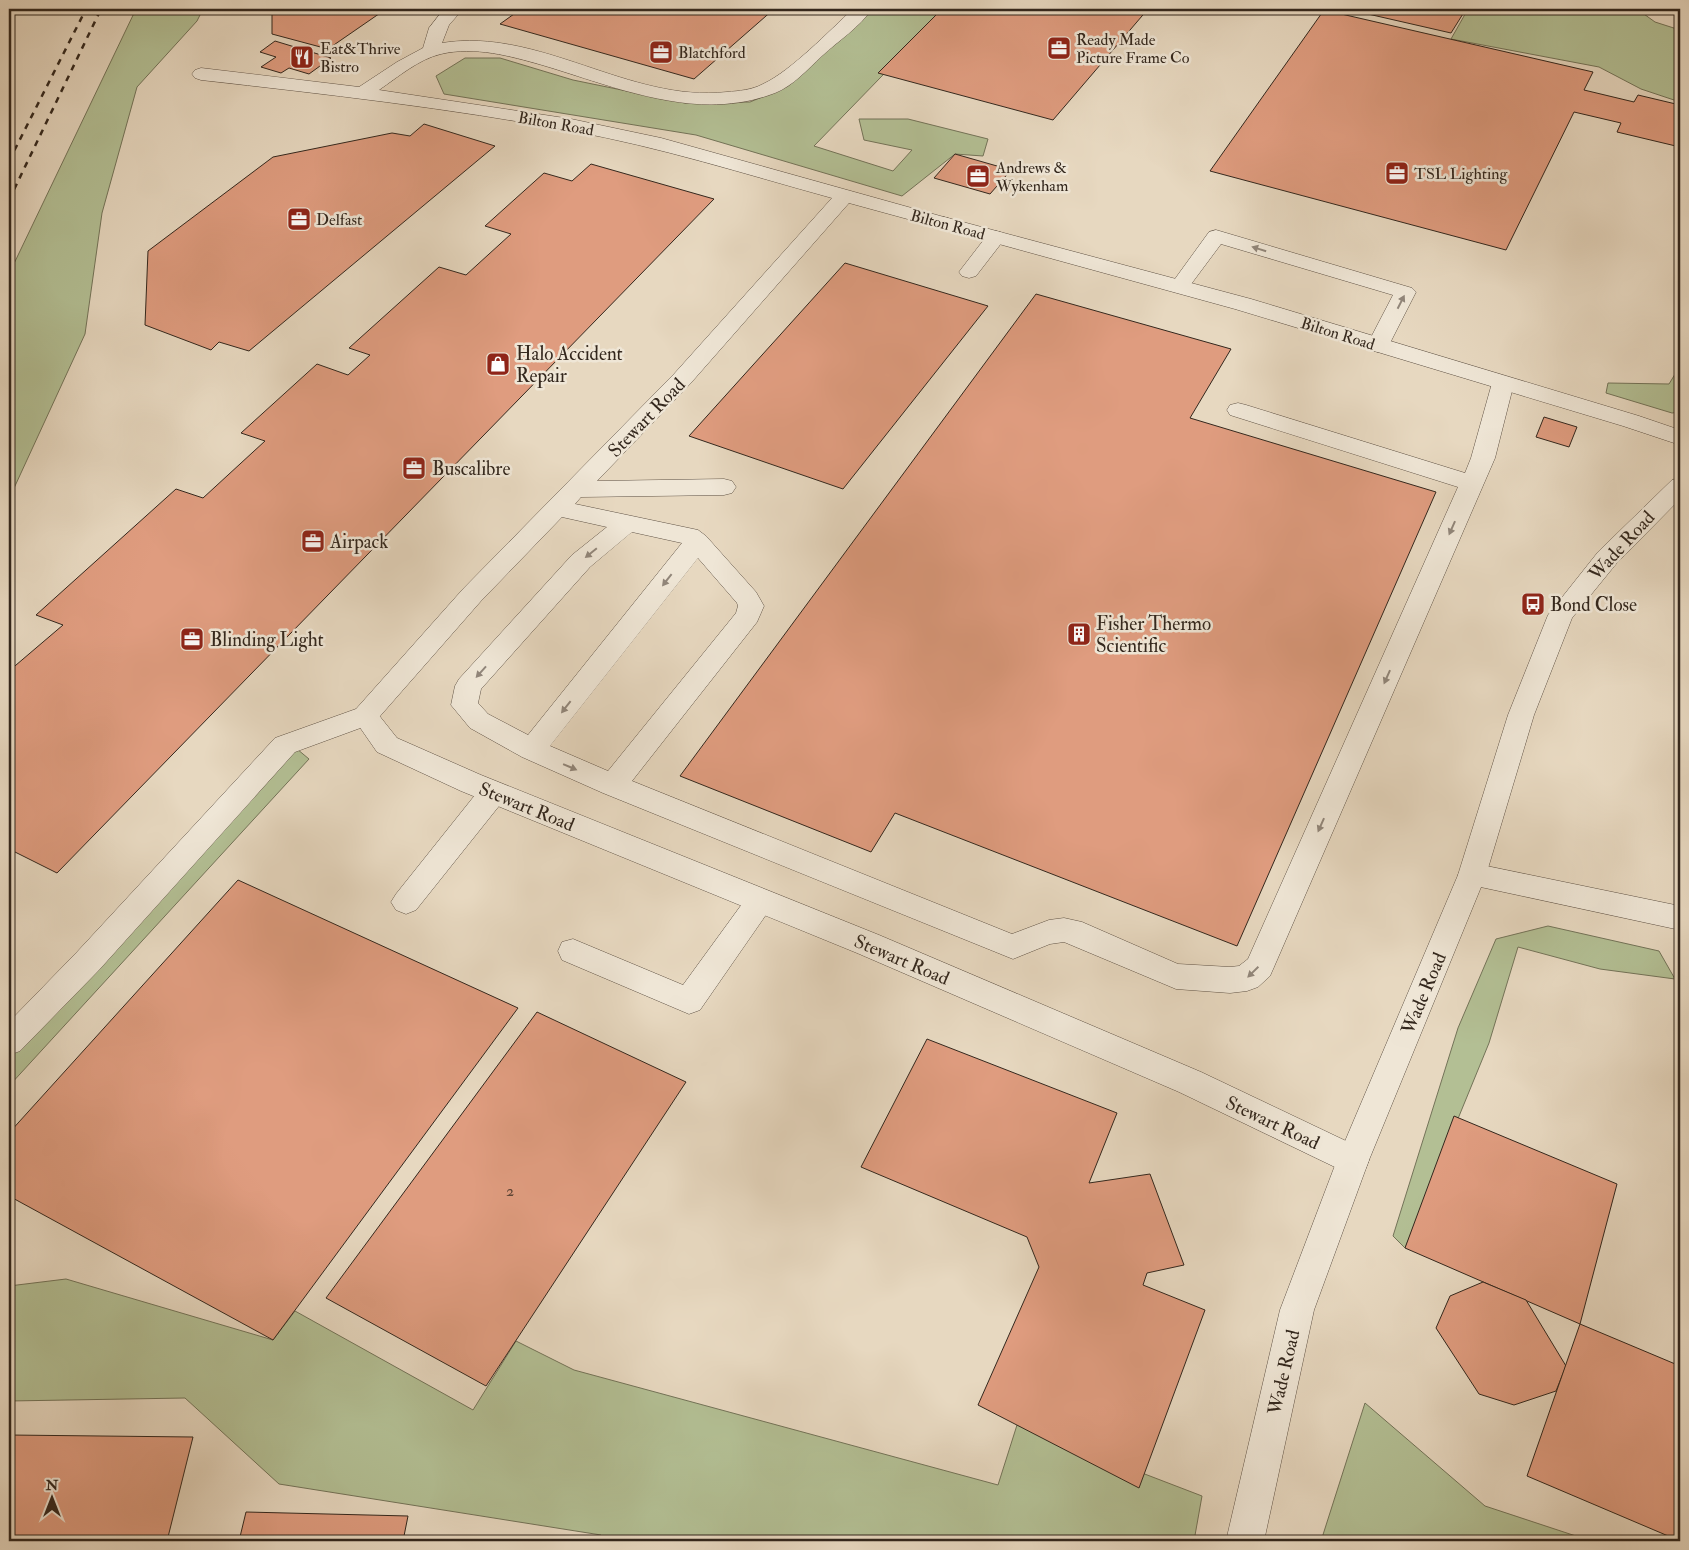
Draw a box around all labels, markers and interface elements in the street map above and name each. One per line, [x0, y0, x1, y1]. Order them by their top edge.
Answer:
place label: Ready Made Picture Frame Co [1076, 30, 1190, 68]
office icon: Ready Made Picture Frame Co [1046, 35, 1072, 61]
place label: Eat&Thrive Bistro [320, 39, 401, 77]
office icon: Blatchford [648, 39, 674, 65]
place label: Blatchford [678, 43, 746, 63]
restaurant icon: Eat&Thrive Bistro [289, 44, 315, 70]
street label: Bilton Road [516, 107, 595, 141]
place label: Andrews & Wykenham [995, 158, 1069, 196]
office icon: TSL Lighting [1384, 160, 1410, 186]
office icon: Andrews & Wykenham [965, 163, 991, 189]
place label: TSL Lighting [1414, 164, 1508, 184]
street label: Bilton Road [908, 205, 987, 245]
office icon: Delfast [286, 206, 312, 232]
place label: Delfast [316, 210, 362, 230]
one-way arrow [1252, 244, 1267, 252]
one-way arrow [1396, 294, 1405, 309]
street label: Bilton Road [1298, 313, 1377, 355]
place label: Halo Accident Repair [516, 342, 623, 389]
shop icon: Halo Accident Repair [485, 351, 511, 377]
street label: Stewart Road [603, 373, 691, 462]
office icon: Buscalibre [401, 455, 427, 481]
place label: Buscalibre [432, 457, 510, 481]
street label: Wade Road [1583, 505, 1660, 586]
one-way arrow [1448, 521, 1456, 535]
office icon: Airpack [300, 528, 326, 554]
place label: Airpack [329, 530, 388, 555]
one-way arrow [585, 547, 598, 558]
one-way arrow [662, 573, 673, 586]
bus stop icon: Bond Close [1520, 591, 1546, 617]
place label: Bond Close [1550, 593, 1637, 617]
place label: Fisher Thermo Scientific [1096, 612, 1211, 658]
building icon: Fisher Thermo Scientific [1066, 621, 1092, 647]
office icon: Blinding Light [179, 626, 205, 652]
place label: Blinding Light [210, 628, 324, 652]
one-way arrow [475, 665, 487, 677]
one-way arrow [1382, 670, 1390, 684]
one-way arrow [561, 700, 572, 713]
one-way arrow [563, 763, 577, 771]
street label: Stewart Road [475, 777, 579, 837]
one-way arrow [1317, 818, 1325, 832]
street label: Stewart Road [850, 929, 953, 991]
street label: Wade Road [1396, 948, 1452, 1039]
one-way arrow [1247, 966, 1259, 978]
street label: Stewart Road [1222, 1091, 1324, 1155]
house number: 2 [506, 1181, 514, 1201]
street label: Wade Road [1262, 1327, 1306, 1418]
north arrow [28, 1472, 78, 1522]
text: N [45, 1477, 59, 1494]

